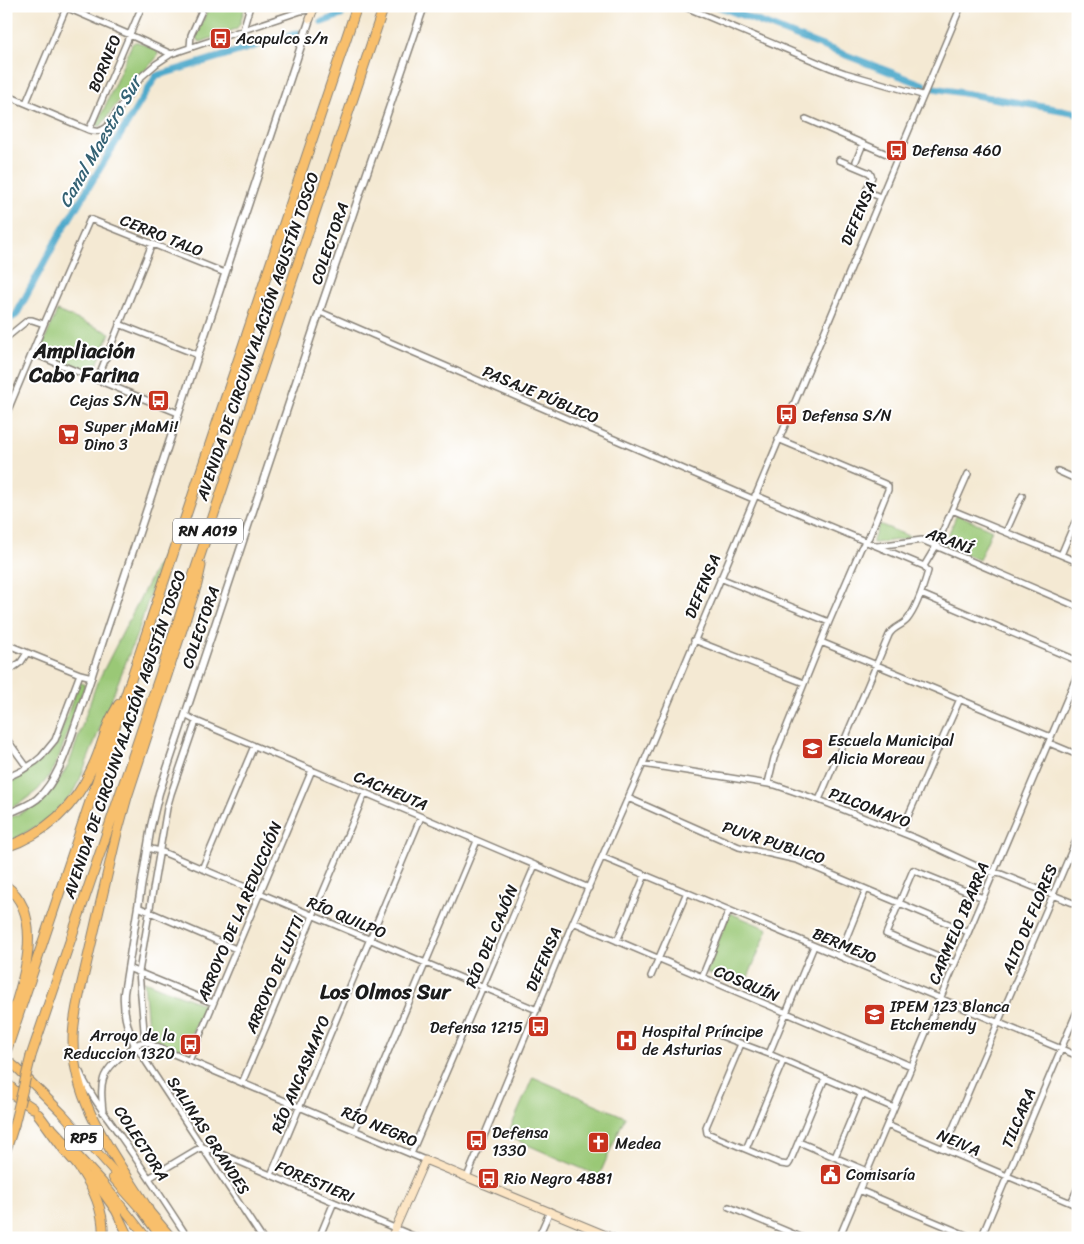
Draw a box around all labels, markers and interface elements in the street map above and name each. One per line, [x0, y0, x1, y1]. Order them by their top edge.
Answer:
place label: Acapulco s/n [235, 24, 328, 53]
bus stop icon: Acapulco s/n [208, 26, 232, 50]
street label: BORNEO [79, 30, 130, 97]
water label: Canal Maestro Sur [49, 67, 152, 214]
place label: Defensa 460 [912, 136, 1002, 165]
bus stop icon: Defensa 460 [884, 138, 908, 162]
street label: AVENIDA DE CIRCUNVALACIÓN AGUSTÍN TOSCO [187, 168, 327, 505]
street label: DEFENSA [832, 176, 885, 250]
street label: COLECTORA [302, 198, 357, 288]
street label: CERRO TALO [116, 206, 208, 265]
district label: Ampliación Cabo Farina [28, 332, 140, 394]
street label: PASAJE PÚBLICO [478, 357, 604, 432]
place label: Cejas S/N [70, 386, 142, 415]
bus stop icon: Cejas S/N [146, 388, 170, 412]
place label: Defensa S/N [802, 401, 892, 430]
bus stop icon: Defensa S/N [774, 403, 798, 427]
place label: Super ¡MaMi! Dino 3 [84, 412, 178, 459]
supermarket icon: Super ¡MaMi! Dino 3 [56, 423, 80, 447]
road number: RN A019 [173, 518, 243, 544]
street label: ARANÍ [921, 518, 979, 563]
street label: DEFENSA [676, 549, 729, 623]
street label: AVENIDA DE CIRCUNVALACIÓN AGUSTÍN TOSCO [54, 566, 194, 903]
street label: COLECTORA [173, 582, 228, 672]
place label: Escuela Municipal Alicia Moreau [827, 726, 954, 773]
school or university icon: Escuela Municipal Alicia Moreau [800, 737, 824, 761]
street label: CACHEUTA [349, 762, 433, 819]
street label: PILCOMAYO [824, 779, 915, 836]
street label: PUVR PUBLICO [719, 812, 829, 873]
street label: ARROYO DE LA REDUCCIÓN [188, 817, 290, 1007]
street label: CARMELO IBARRA [920, 857, 997, 989]
street label: ALTO DE FLORES [993, 859, 1066, 980]
street label: RÍO DEL CAJÓN [457, 880, 526, 993]
street label: RÍO QUILPO [303, 888, 391, 947]
street label: ARROYO DE LUTTI [236, 911, 312, 1039]
street label: BERMEJO [808, 919, 882, 972]
street label: DEFENSA [517, 922, 570, 996]
street label: COSQUÍN [710, 957, 784, 1010]
district label: Los Olmos Sur [320, 973, 452, 1011]
place label: IPEM 123 Blanca Etchemendy [889, 992, 1010, 1039]
school or university icon: IPEM 123 Blanca Etchemendy [862, 1003, 886, 1027]
street label: RÍO ANCASMAYO [263, 1011, 338, 1138]
place label: Defensa 1215 [430, 1013, 523, 1042]
bus stop icon: Defensa 1215 [527, 1015, 551, 1039]
place label: Hospital Príncipe de Asturias [642, 1017, 763, 1064]
place label: Arroyo de la Reduccion 1320 [64, 1021, 175, 1068]
hospital icon: Hospital Príncipe de Asturias [614, 1028, 638, 1052]
bus stop icon: Arroyo de la Reduccion 1320 [179, 1032, 203, 1056]
street label: SALINAS GRANDES [159, 1070, 258, 1201]
street label: TILCARA [993, 1084, 1044, 1153]
street label: RÍO NEGRO [337, 1097, 423, 1156]
street label: COLECTORA [106, 1099, 177, 1187]
place label: Defensa 1330 [492, 1118, 548, 1165]
street label: NEIVA [933, 1120, 985, 1165]
road number: RP5 [65, 1126, 103, 1150]
bus stop icon: Defensa 1330 [464, 1129, 488, 1153]
place label: Medea [615, 1129, 661, 1158]
church icon: Medea [587, 1131, 611, 1155]
street label: FORESTIERI [271, 1152, 359, 1211]
place label: Comisaría [846, 1160, 915, 1189]
public building icon: Comisaría [818, 1162, 842, 1186]
place label: Rio Negro 4881 [504, 1164, 613, 1193]
bus stop icon: Rio Negro 4881 [476, 1166, 500, 1190]

